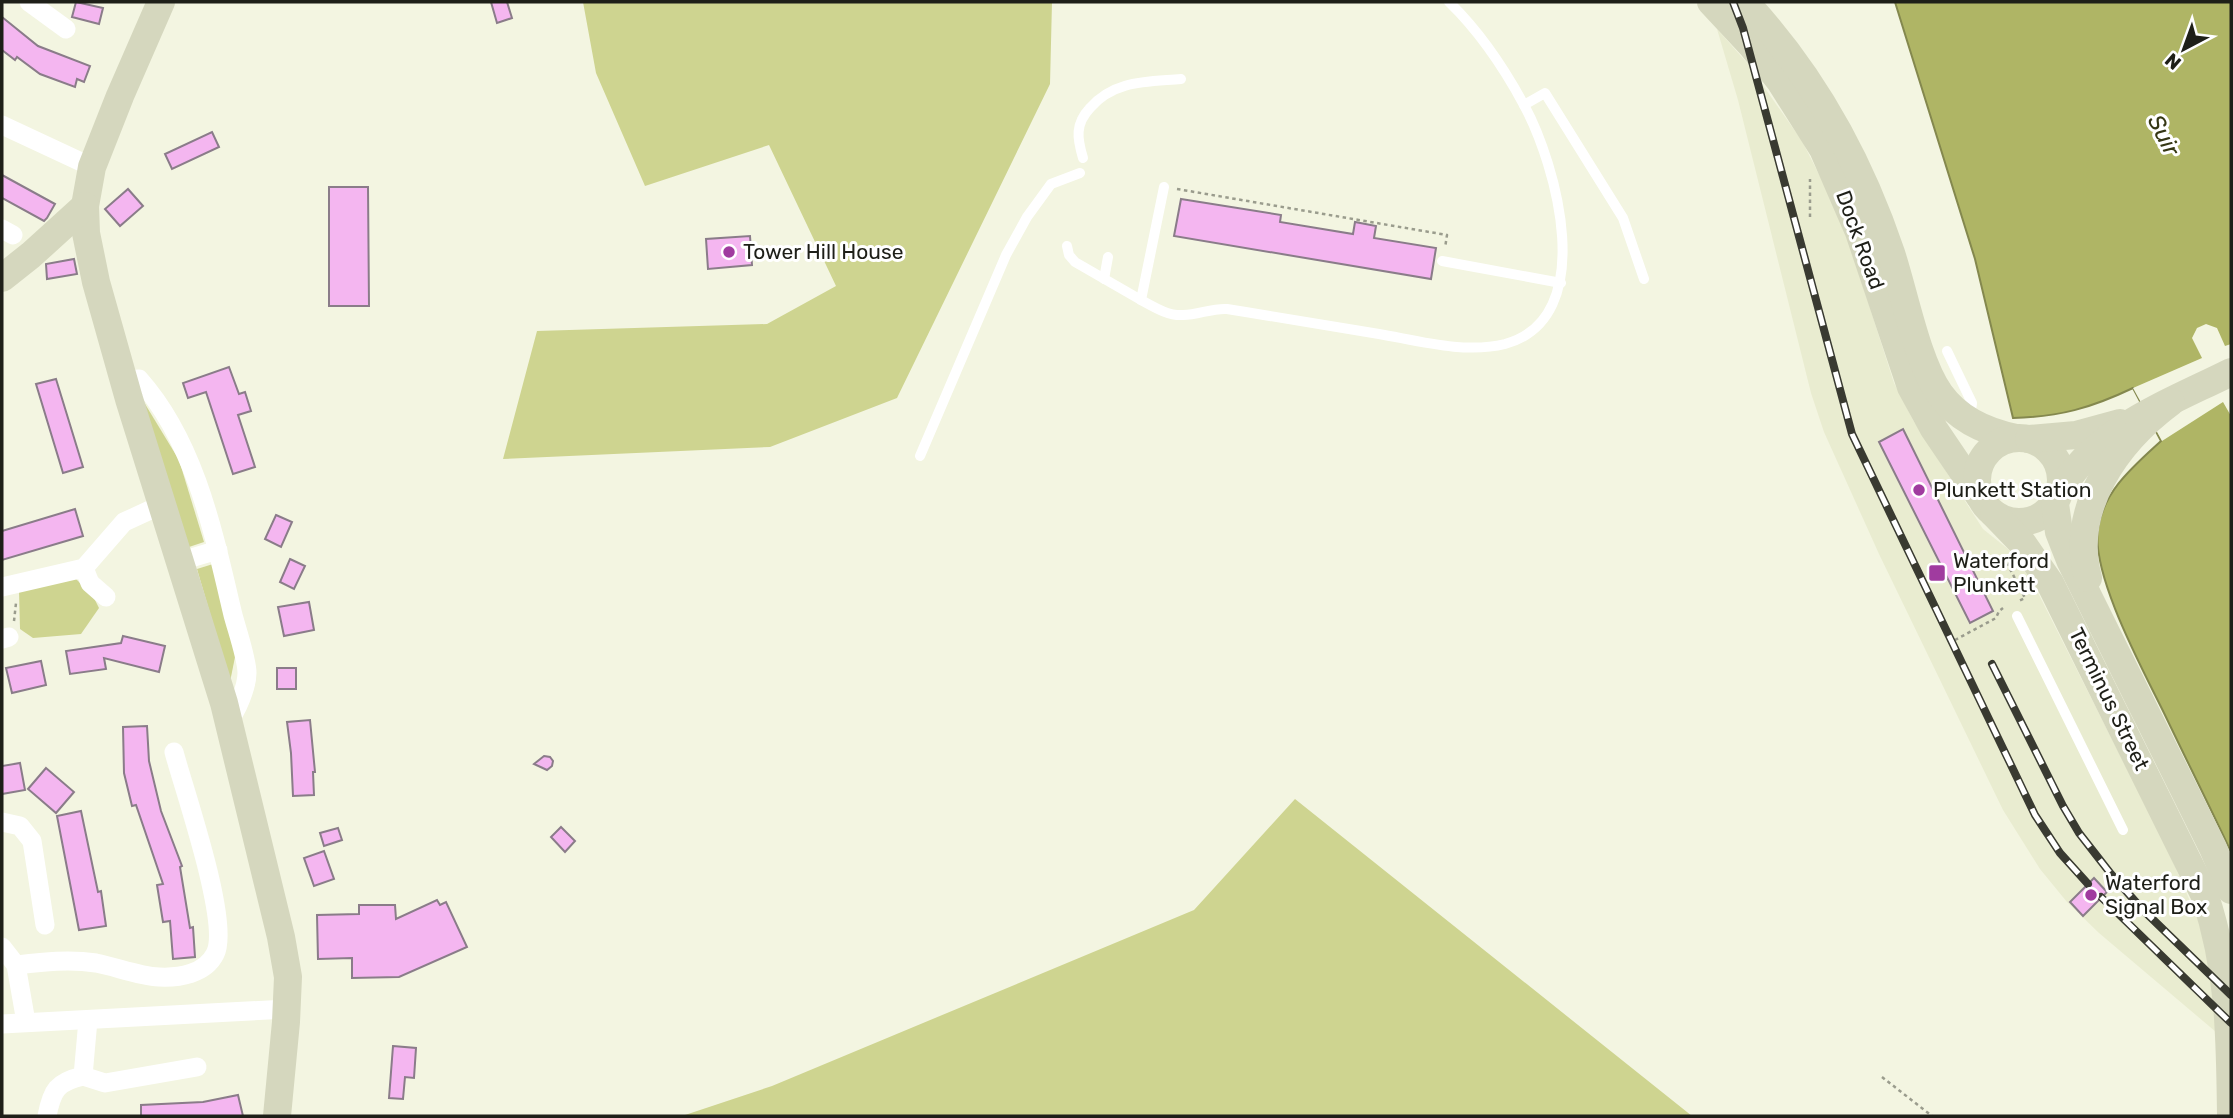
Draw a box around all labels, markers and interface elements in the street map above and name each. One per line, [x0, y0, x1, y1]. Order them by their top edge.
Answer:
north arrow [2149, 14, 2219, 84]
text: N [2160, 48, 2186, 75]
water label: Suir [2142, 110, 2187, 161]
street label: Dock Road [1831, 187, 1890, 293]
place label: Tower Hill House [743, 239, 903, 264]
marker: Tower Hill House [721, 244, 737, 260]
place label: Plunkett Station [1933, 477, 2091, 502]
marker: Plunkett Station [1911, 482, 1927, 498]
place label: Waterford Plunkett [1953, 548, 2049, 597]
marker: Waterford Plunkett [1927, 563, 1947, 583]
street label: Terminus Street [2064, 623, 2155, 774]
place label: Waterford Signal Box [2105, 870, 2207, 919]
marker: Waterford Signal Box [2083, 887, 2099, 903]

